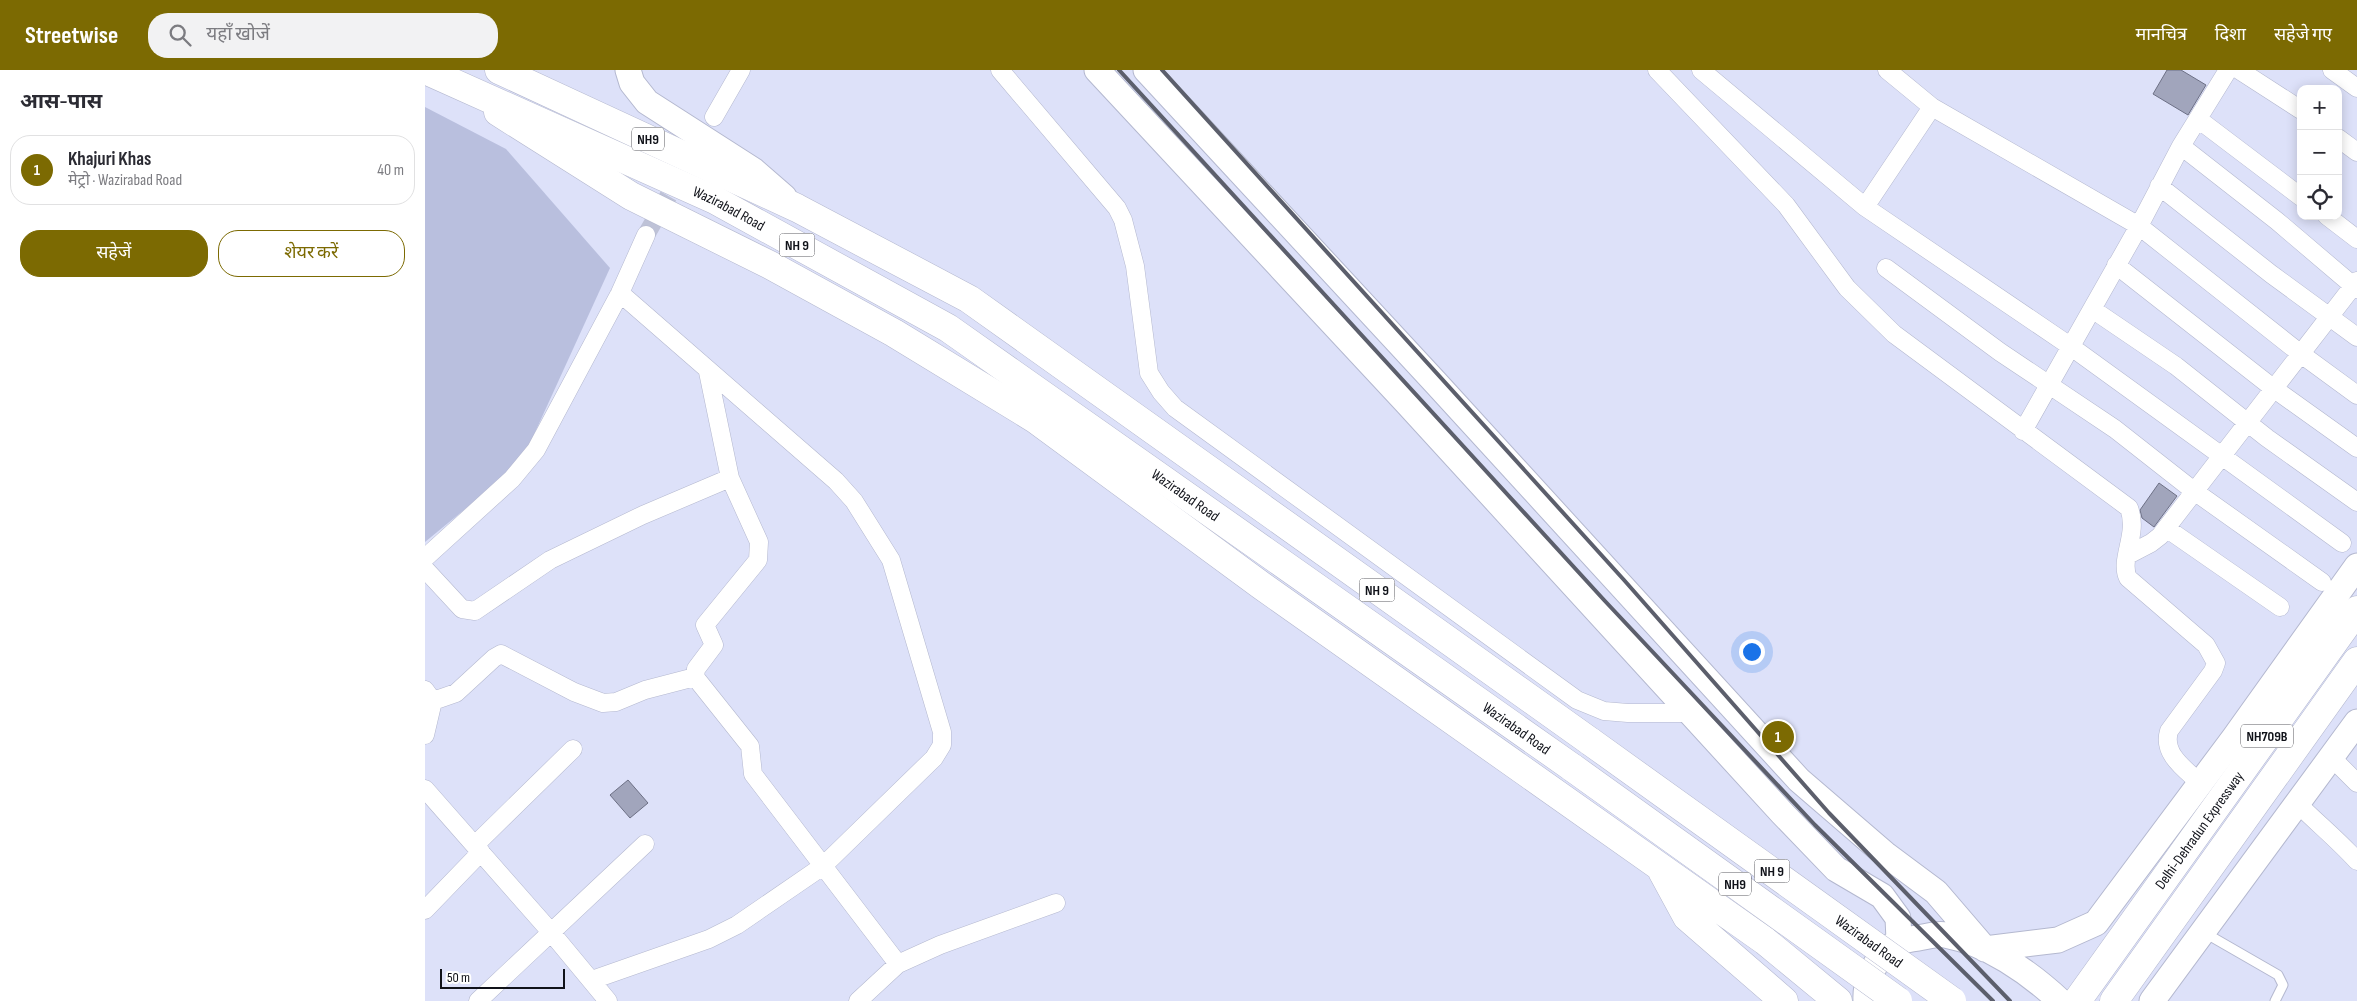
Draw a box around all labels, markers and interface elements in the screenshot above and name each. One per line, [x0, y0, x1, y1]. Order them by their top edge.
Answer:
search box [148, 13, 498, 58]
text: Streetwise [25, 21, 118, 50]
icon: search [166, 21, 194, 49]
text: यहाँ खोजें [206, 23, 270, 46]
text: मानचित्र [2135, 24, 2187, 45]
text: दिशा [2215, 24, 2246, 45]
text: सहेजे गए [2274, 24, 2332, 45]
map controls [2297, 85, 2342, 220]
button: + [2297, 85, 2342, 130]
text: आस-पास [20, 89, 102, 114]
road number: NH9 [632, 128, 664, 150]
button: − [2297, 130, 2342, 175]
text: Khajuri Khas [68, 148, 151, 171]
text: 1 [34, 161, 40, 180]
text: 40 m [377, 161, 404, 180]
text: मेट्रो · Wazirabad Road [68, 171, 182, 190]
button: locate [2297, 175, 2342, 220]
street label: Wazirabad Road [690, 182, 768, 236]
button: सहेजें [20, 230, 208, 277]
button: शेयर करें [218, 230, 405, 277]
road number: NH 9 [779, 234, 815, 256]
street label: Wazirabad Road [1147, 465, 1223, 526]
road number: NH 9 [1359, 578, 1395, 602]
your location [1739, 639, 1765, 665]
street label: Wazirabad Road [1479, 698, 1554, 759]
pin: 1 [1762, 718, 1794, 756]
road number: NH709B [2241, 724, 2293, 748]
street label: Delhi-Dehradun Expressway [2151, 768, 2248, 893]
road number: NH 9 [1755, 859, 1789, 882]
road number: NH9 [1719, 872, 1751, 896]
street label: Wazirabad Road [1831, 911, 1906, 972]
scale bar [440, 966, 565, 989]
text: 50 m [447, 969, 470, 986]

